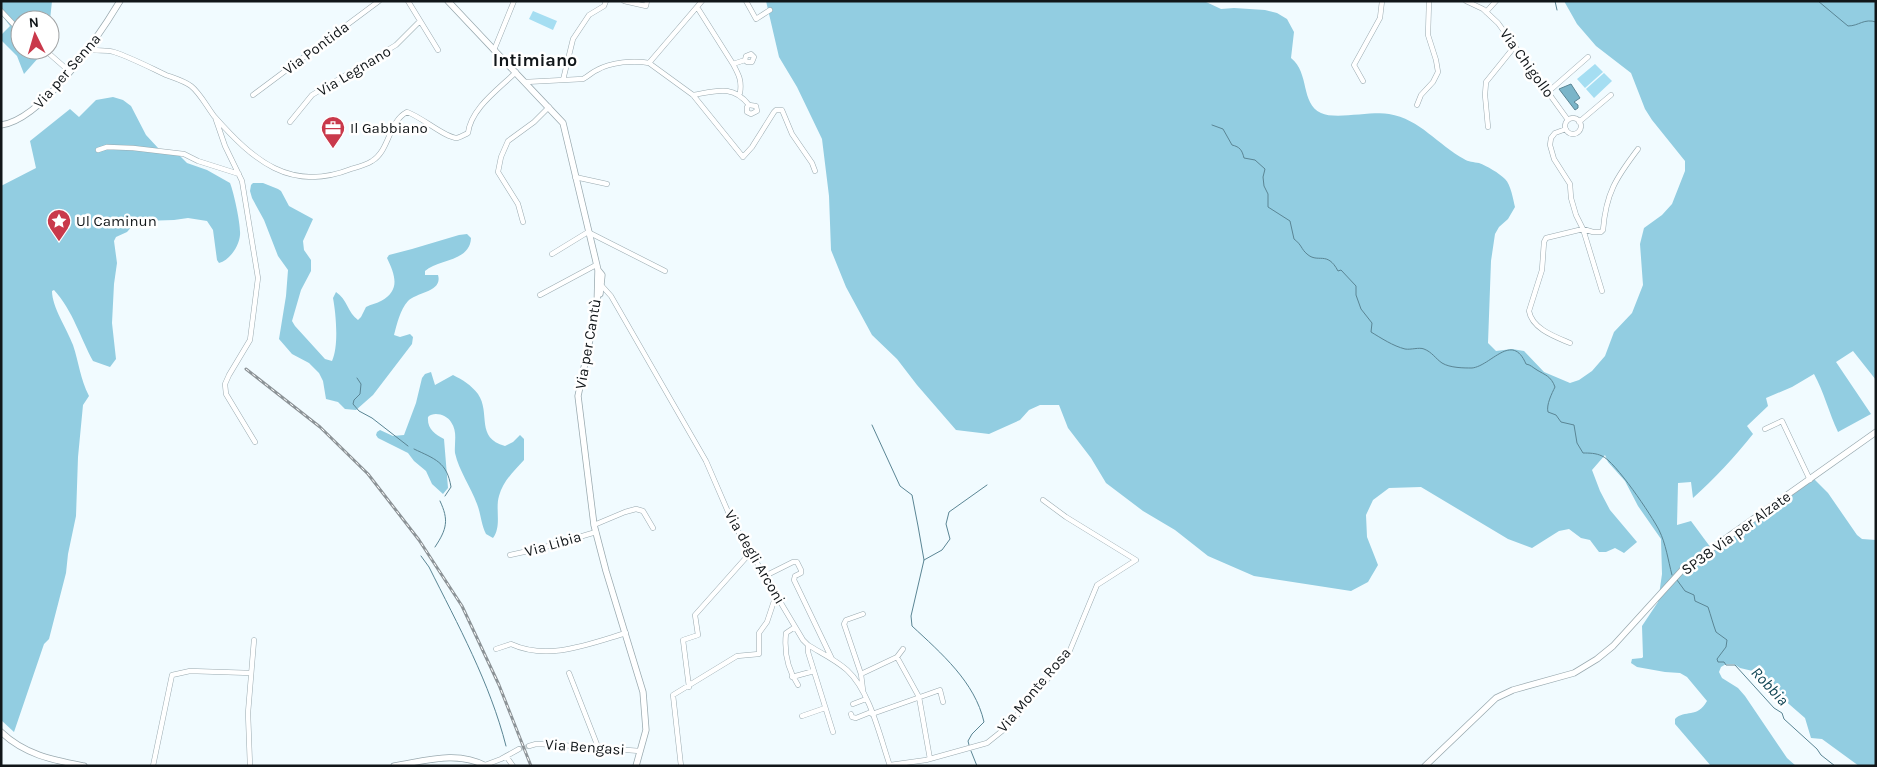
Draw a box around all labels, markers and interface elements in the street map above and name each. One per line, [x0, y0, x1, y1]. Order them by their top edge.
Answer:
north arrow [10, 10, 60, 60]
text: N [28, 14, 40, 31]
street label: Via Pontida [280, 17, 352, 79]
street label: Via Chigollo [1496, 25, 1558, 101]
street label: Via per Senna [30, 30, 104, 112]
street label: Via Legnano [314, 42, 394, 100]
district label: Intimiano [493, 49, 577, 71]
office icon: Il Gabbiano [320, 115, 346, 149]
place label: Il Gabbiano [350, 119, 428, 137]
place icon: Ul Caminun [46, 208, 72, 242]
place label: Ul Caminun [76, 212, 157, 230]
street label: Via per Cantù [571, 297, 605, 391]
street label: SP38 Via per Alzate [1678, 487, 1794, 579]
street label: Via degli Arconi [721, 507, 789, 607]
street label: Via Libia [523, 527, 583, 561]
street label: Via Monte Rosa [993, 644, 1075, 736]
water label: Robbia [1747, 663, 1793, 709]
street label: Via Bengasi [545, 735, 625, 759]

